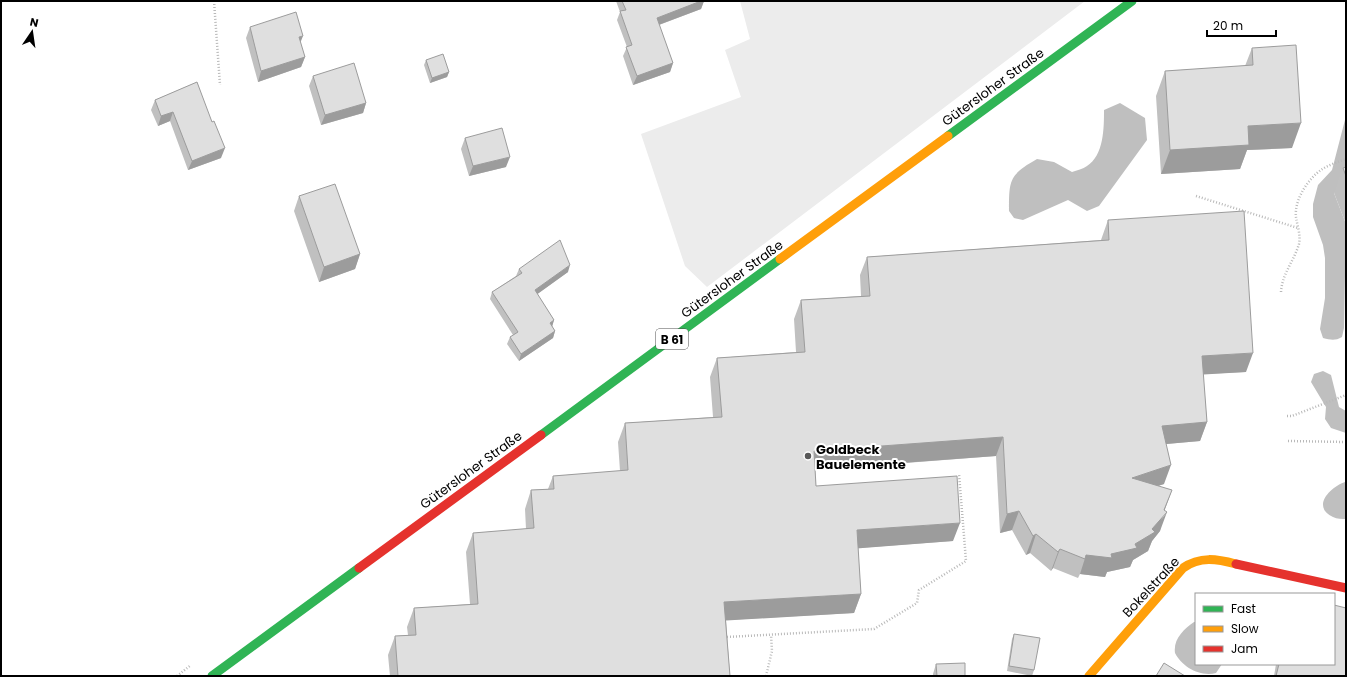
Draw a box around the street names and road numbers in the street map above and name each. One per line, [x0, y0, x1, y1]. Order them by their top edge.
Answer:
street label: Gütersloher Straße [938, 43, 1048, 131]
street label: Gütersloher Straße [677, 235, 787, 323]
road number: B 61 [656, 329, 688, 349]
street label: Gütersloher Straße [416, 426, 526, 514]
street label: Bokelstraße [1118, 553, 1184, 621]

